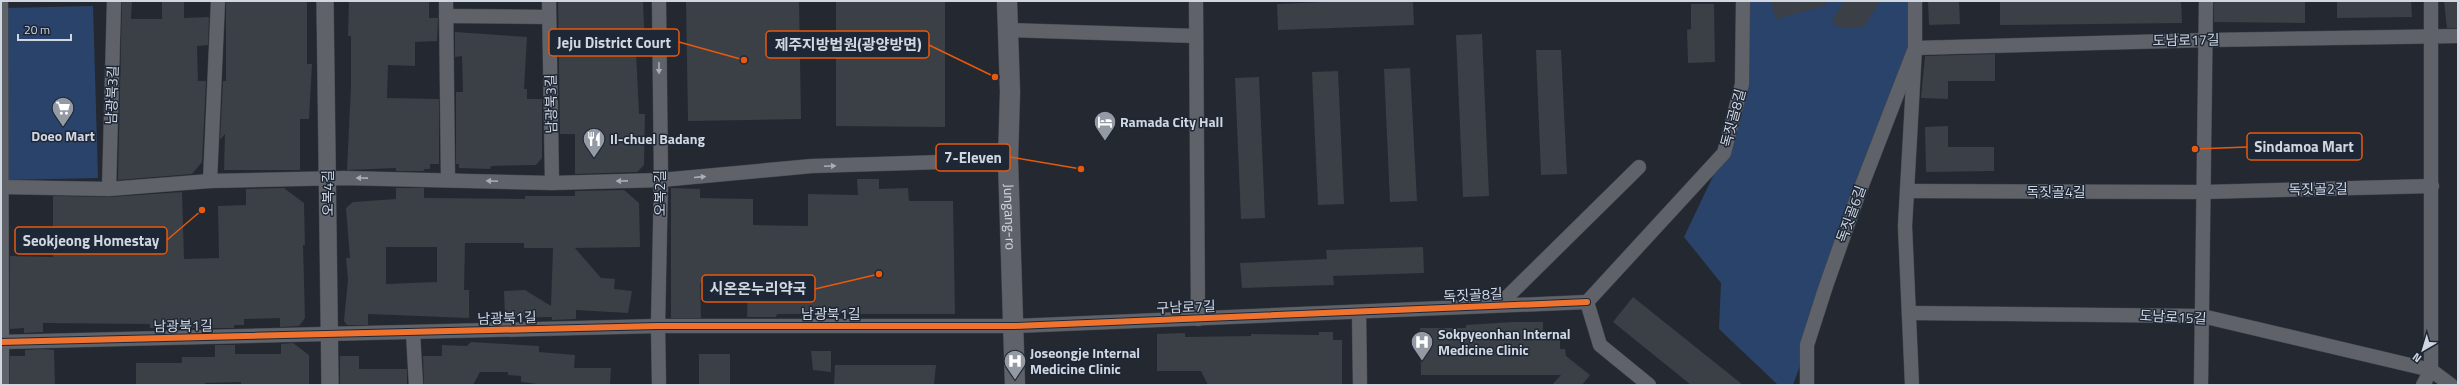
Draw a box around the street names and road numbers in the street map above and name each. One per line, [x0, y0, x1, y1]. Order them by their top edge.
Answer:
street label: 도남로17길 [2152, 28, 2220, 51]
street label: 남광북3길 [100, 65, 123, 125]
street label: 남광북3길 [539, 74, 562, 134]
street label: 독짓골8길 [1715, 86, 1750, 149]
street label: 오복4길 [317, 170, 338, 216]
street label: 오복2길 [649, 170, 670, 216]
street label: 독짓골2길 [2288, 177, 2348, 200]
street label: 독짓골4길 [2026, 181, 2086, 202]
street label: 독짓골6길 [1831, 182, 1871, 245]
street label: Jungang-ro [999, 184, 1022, 250]
street label: 독짓골8길 [1443, 282, 1503, 307]
street label: 구남로7길 [1156, 295, 1216, 318]
street label: 남광북1길 [801, 303, 861, 324]
street label: 도남로15길 [2139, 304, 2207, 329]
street label: 남광북1길 [477, 306, 537, 329]
street label: 남광북1길 [153, 314, 213, 337]

